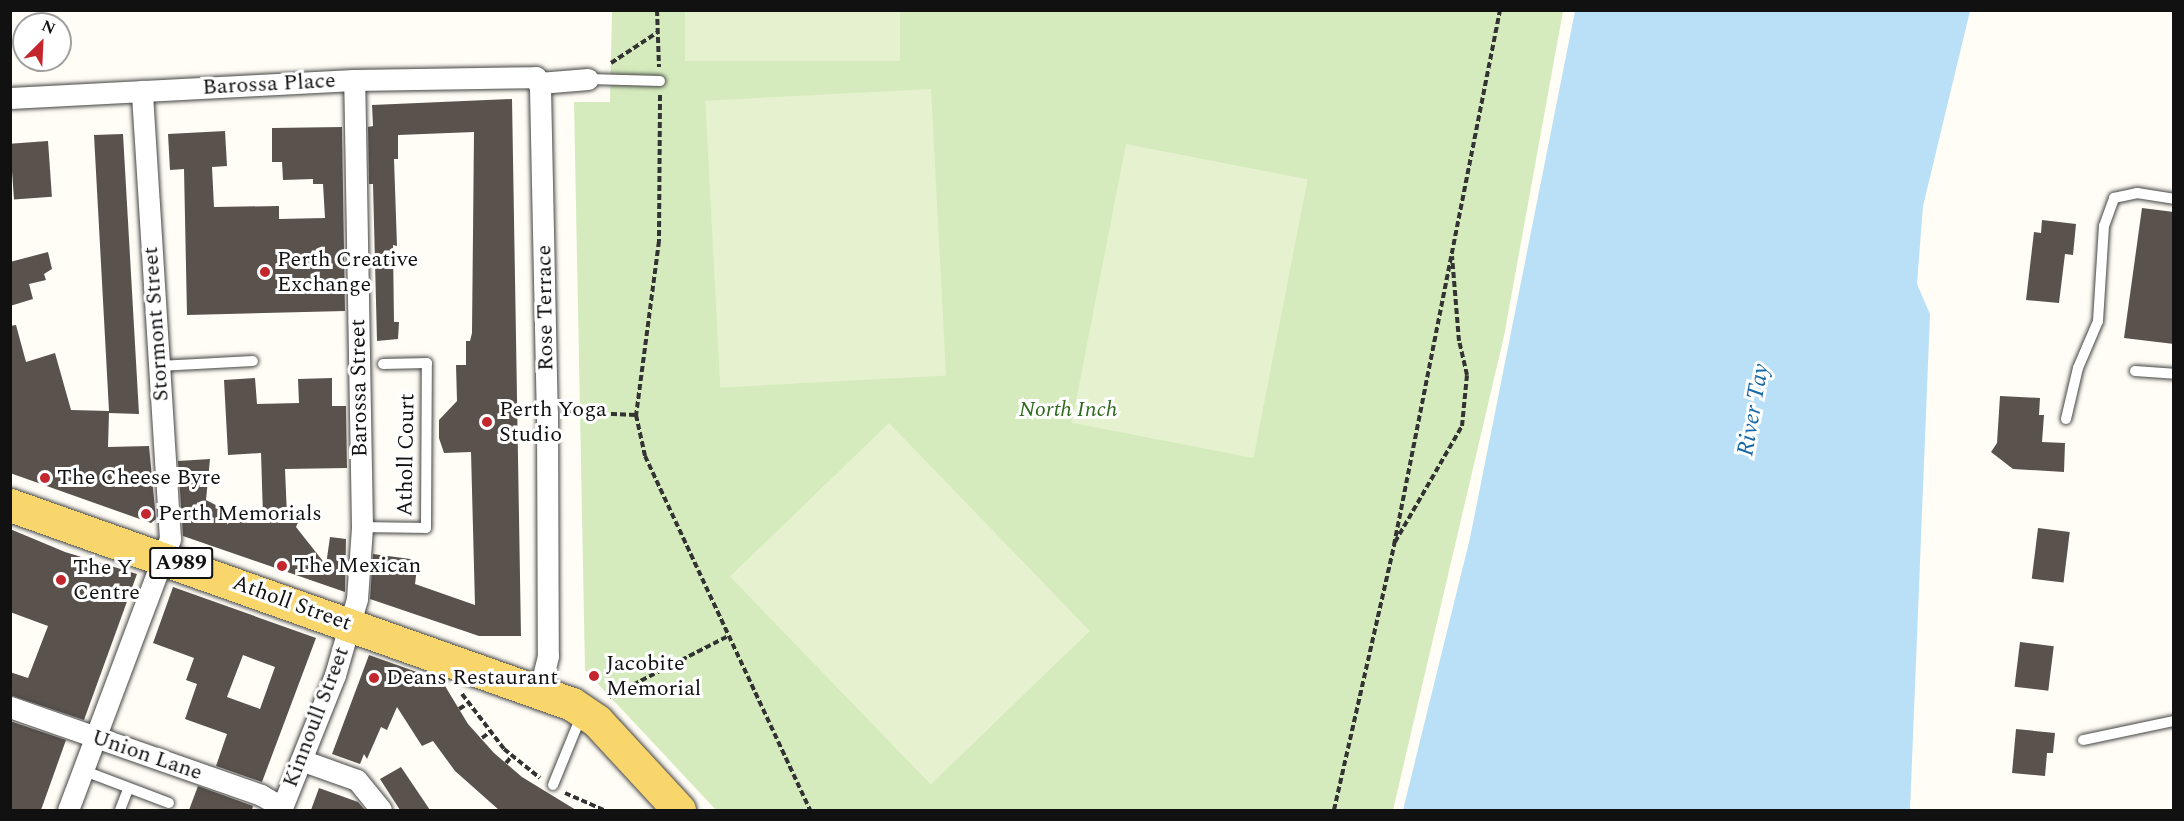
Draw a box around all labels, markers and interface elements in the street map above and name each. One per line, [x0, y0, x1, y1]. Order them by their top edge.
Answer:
north arrow [12, 12, 72, 72]
text: N [38, 14, 59, 41]
street label: Barossa Place [202, 67, 336, 101]
street label: Rose Terrace [531, 245, 559, 371]
street label: Stormont Street [137, 246, 175, 402]
place label: Perth Creative Exchange [277, 246, 418, 298]
marker: Perth Creative Exchange [258, 265, 272, 279]
street label: Barossa Street [345, 318, 373, 458]
water label: River Tay [1732, 362, 1776, 458]
street label: Atholl Court [392, 393, 420, 517]
place label: Perth Yoga Studio [499, 396, 607, 448]
park label: North Inch [1019, 397, 1117, 423]
marker: Perth Yoga Studio [480, 415, 494, 429]
place label: The Cheese Byre [57, 465, 221, 491]
marker: The Cheese Byre [38, 471, 52, 485]
place label: Perth Memorials [158, 501, 322, 527]
marker: Perth Memorials [139, 507, 153, 521]
road number: A989 [148, 545, 214, 581]
place label: The Mexican [294, 553, 421, 579]
place label: The Y Centre [73, 554, 140, 606]
marker: The Mexican [275, 559, 289, 573]
street label: Atholl Street [229, 569, 355, 637]
marker: The Y Centre [54, 573, 68, 587]
street label: Kinnoull Street [277, 643, 355, 791]
place label: Jacobite Memorial [606, 650, 701, 702]
place label: Deans Restaurant [386, 665, 558, 691]
marker: Jacobite Memorial [587, 669, 601, 683]
marker: Deans Restaurant [367, 671, 381, 685]
street label: Union Lane [88, 724, 206, 786]

